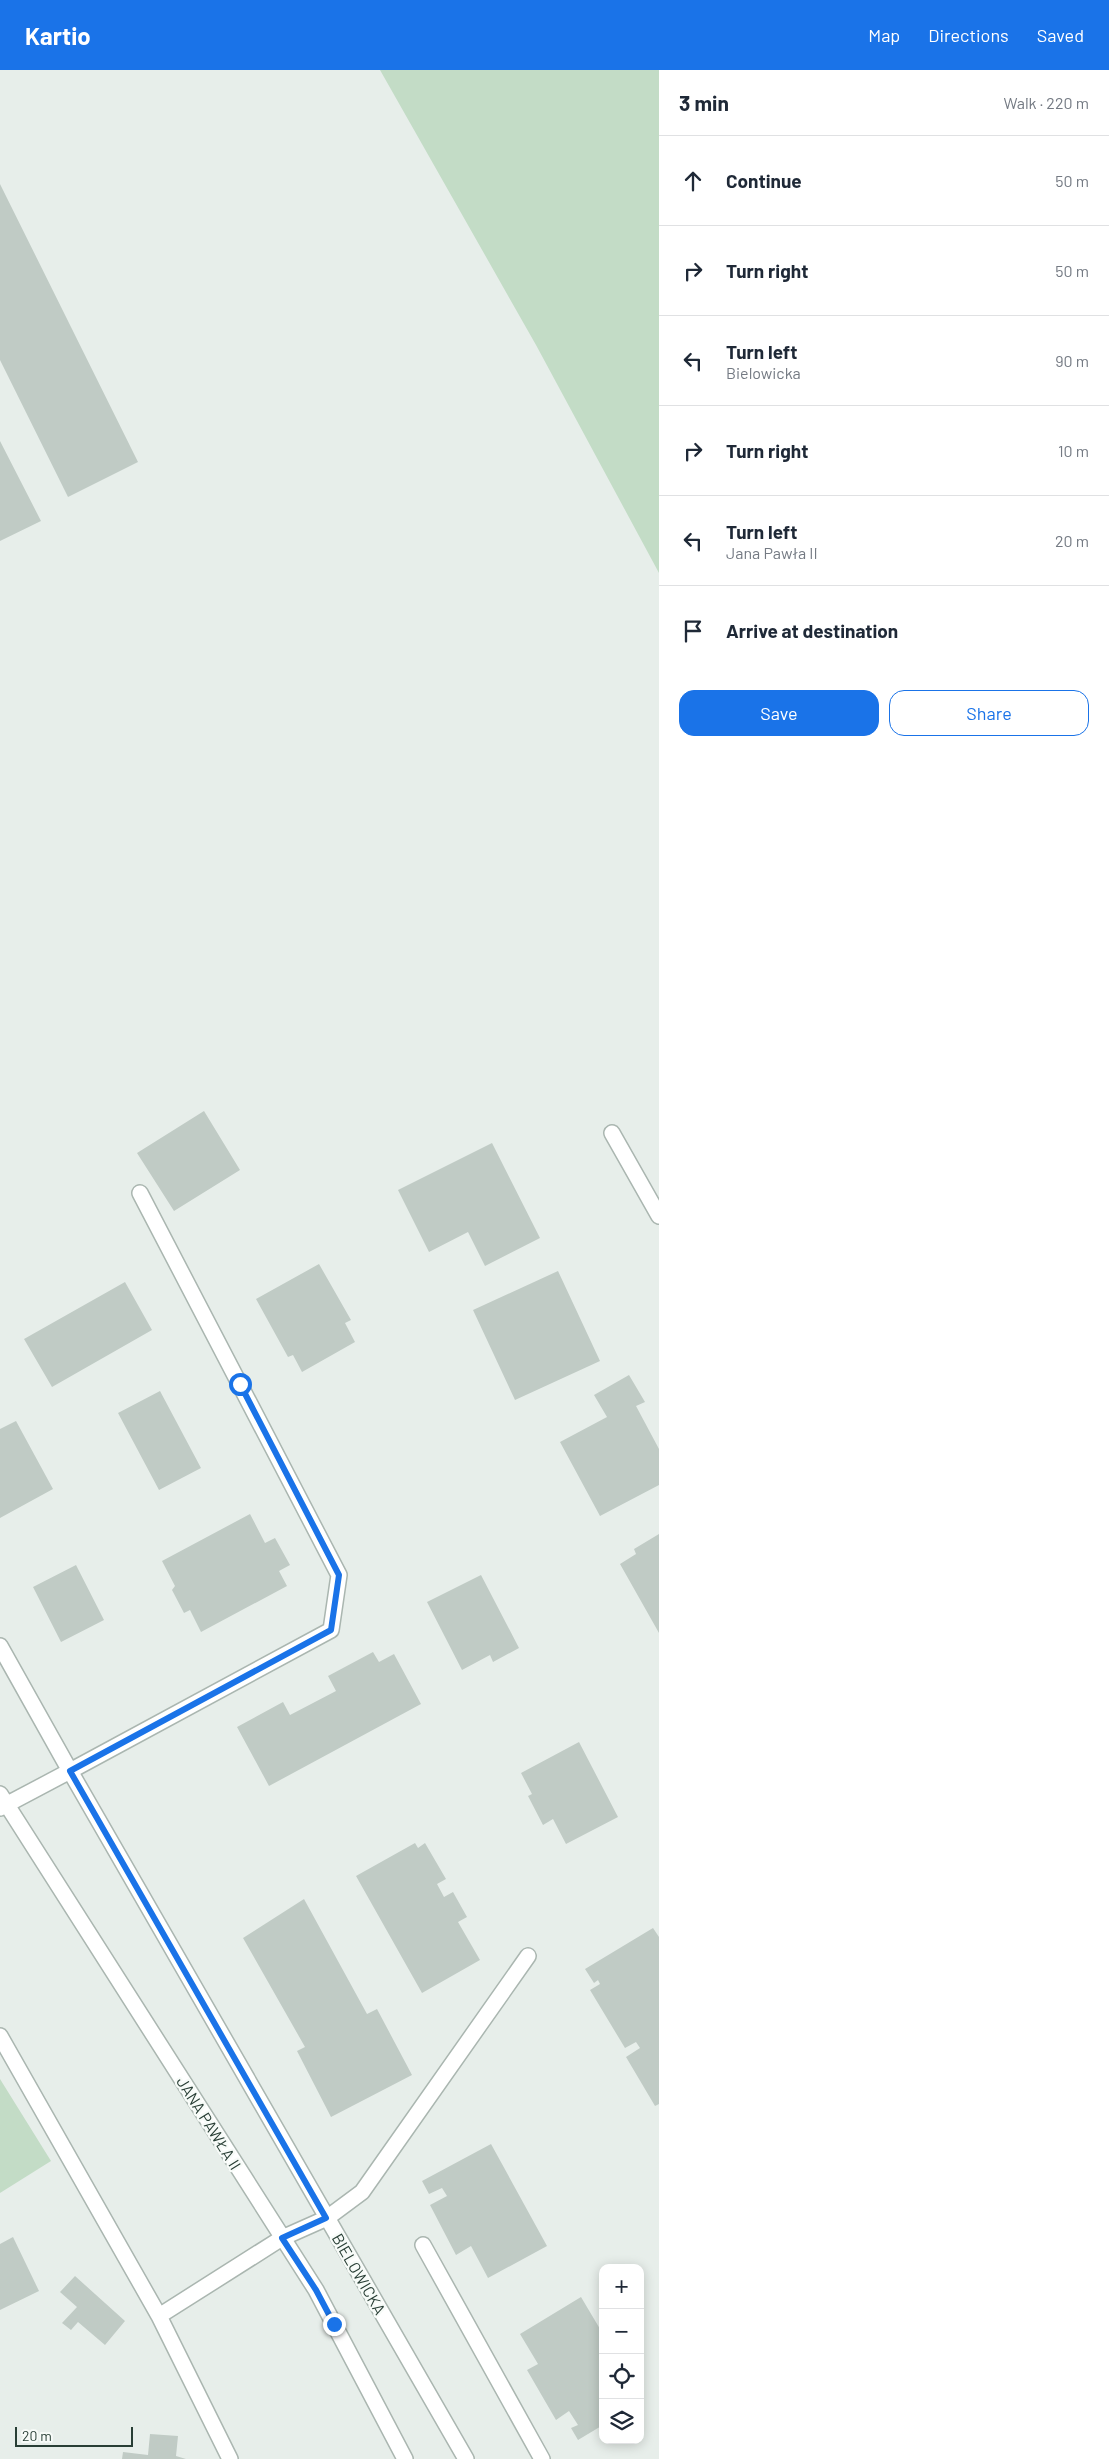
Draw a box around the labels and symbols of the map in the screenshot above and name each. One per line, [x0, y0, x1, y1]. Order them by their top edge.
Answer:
route start [229, 1373, 252, 1396]
street label: JANA PAWŁA II [173, 2073, 246, 2173]
street label: BIELOWICKA [329, 2230, 390, 2318]
route end [323, 2313, 346, 2336]
scale bar [15, 2424, 132, 2447]

